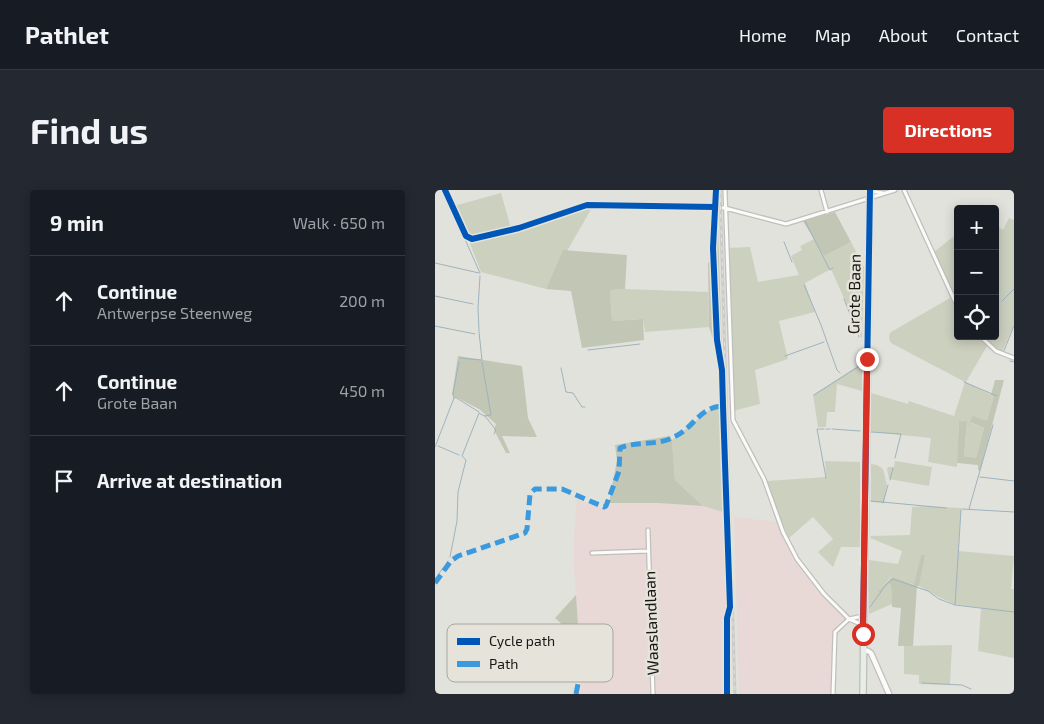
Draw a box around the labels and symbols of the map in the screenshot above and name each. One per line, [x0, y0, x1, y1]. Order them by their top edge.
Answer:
street label: Grote Baan [843, 254, 864, 334]
route end [856, 348, 879, 371]
street label: Waaslandlaan [639, 571, 662, 675]
route start [852, 623, 875, 646]
legend [447, 624, 613, 682]
text: Cycle path [489, 632, 555, 649]
text: Path [489, 655, 518, 672]

